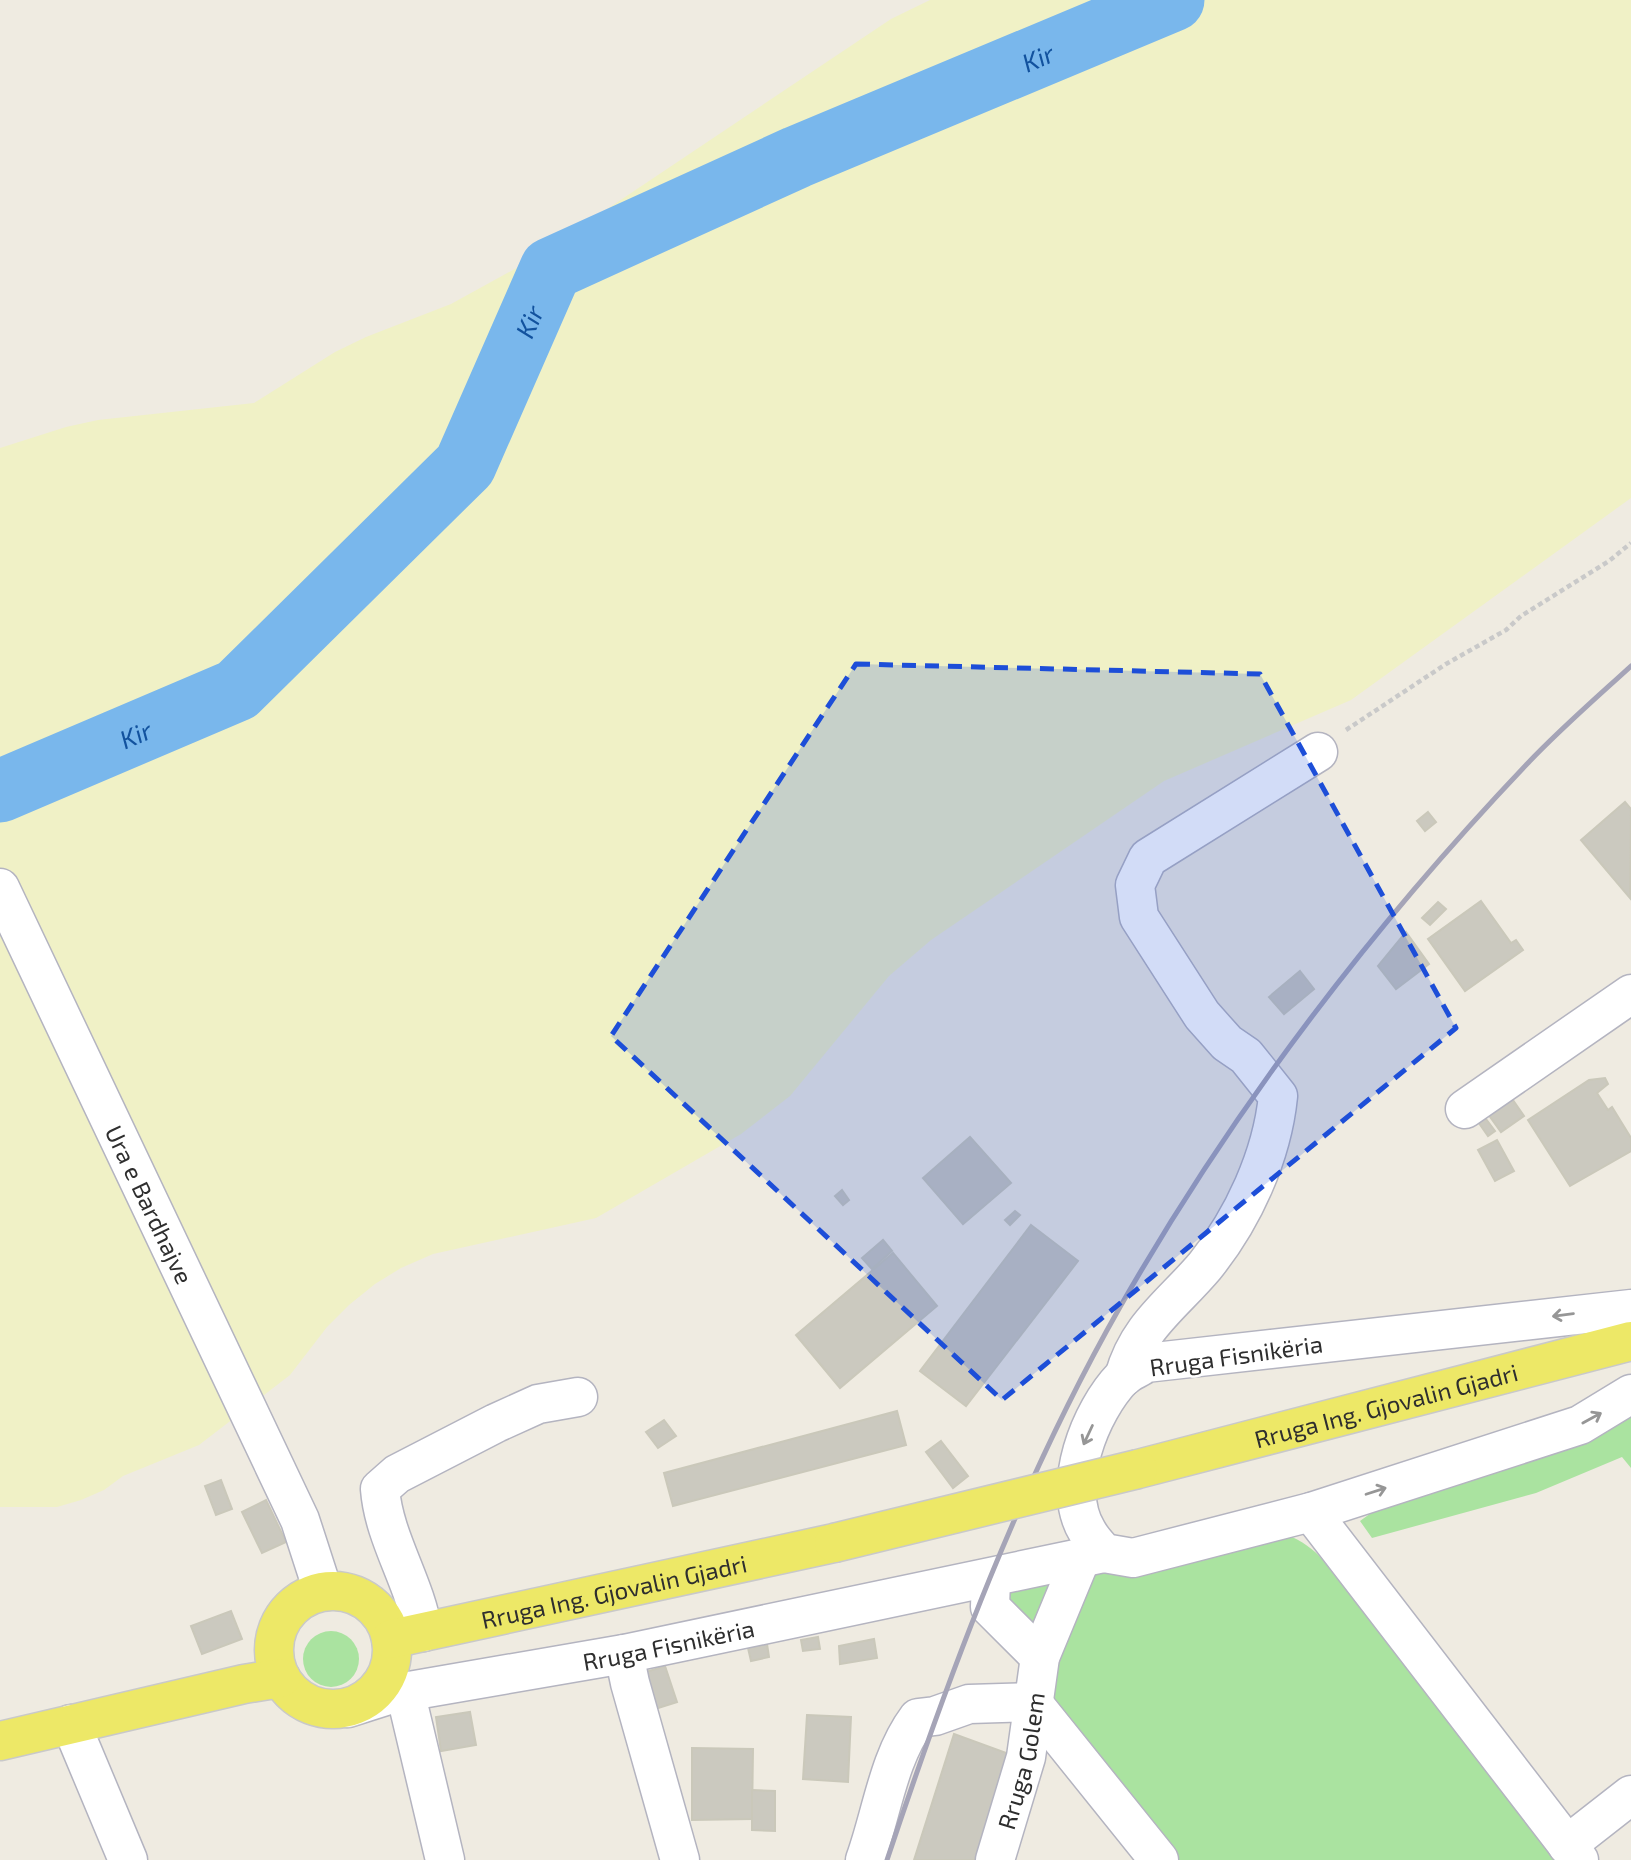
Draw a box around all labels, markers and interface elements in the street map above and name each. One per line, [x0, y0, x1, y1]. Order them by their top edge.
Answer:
water label: Kir [1017, 36, 1059, 77]
water label: Kir [507, 300, 549, 342]
water label: Kir [114, 713, 157, 754]
street label: Ura e Bardhajve [100, 1120, 200, 1288]
one-way arrow [1552, 1309, 1575, 1322]
street label: Rruga Fisnikëria [1148, 1329, 1324, 1381]
street label: Rruga Ing. Gjovalin Gjadri [1251, 1357, 1521, 1453]
one-way arrow [1581, 1411, 1601, 1425]
one-way arrow [1081, 1423, 1094, 1445]
one-way arrow [1365, 1483, 1387, 1496]
street label: Rruga Ing. Gjovalin Gjadri [478, 1548, 749, 1634]
street label: Rruga Fisnikëria [580, 1612, 757, 1675]
street label: Rruga Golem [991, 1690, 1049, 1832]

